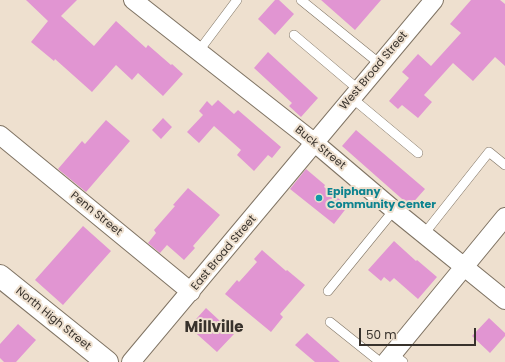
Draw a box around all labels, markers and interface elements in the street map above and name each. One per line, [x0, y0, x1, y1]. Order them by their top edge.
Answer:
street label: West Broad Street [337, 29, 411, 113]
street label: Buck Street [292, 124, 348, 172]
place label: Epiphany Community Center [327, 185, 436, 211]
street label: Penn Street [68, 189, 124, 239]
marker: Epiphany Community Center [314, 193, 324, 203]
street label: East Broad Street [189, 213, 259, 293]
street label: North High Street [13, 285, 93, 353]
district label: Millville [185, 319, 243, 337]
scale bar [361, 320, 478, 346]
text: 50 m [366, 326, 397, 343]

